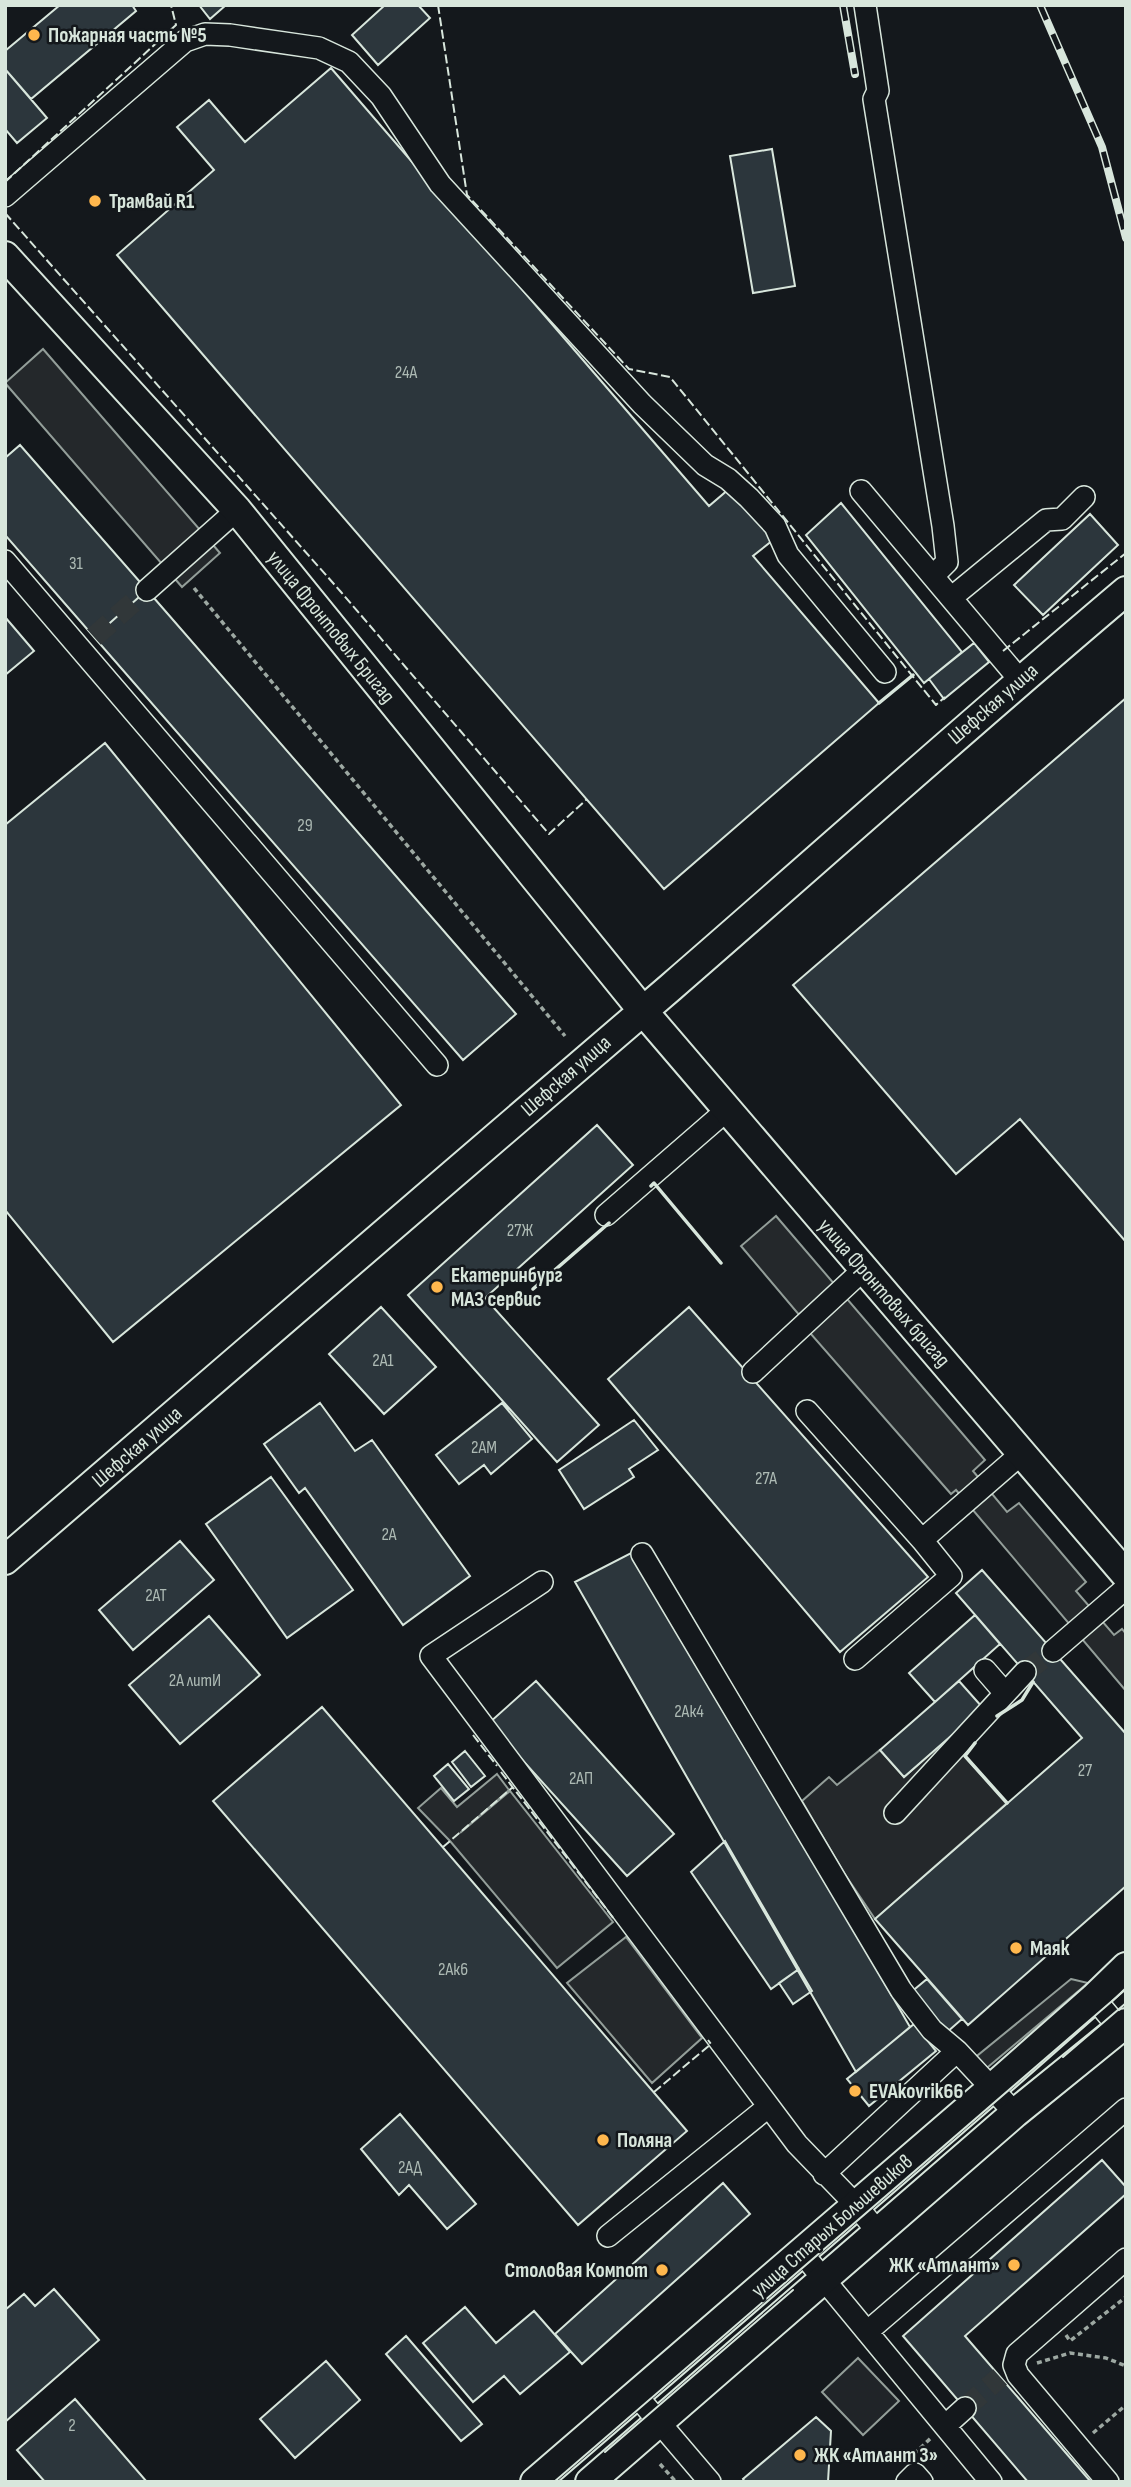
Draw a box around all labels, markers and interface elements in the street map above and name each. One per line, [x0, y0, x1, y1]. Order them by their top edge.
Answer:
place label: Пожарная часть №5 [48, 23, 207, 48]
marker: Пожарная часть №5 [26, 27, 42, 43]
place label: Трамвай R1 [109, 189, 194, 214]
marker: Трамвай R1 [87, 193, 103, 209]
house number: 24А [395, 362, 418, 383]
street label: улица Фронтовых Бригад [262, 546, 400, 708]
house number: 31 [69, 553, 84, 574]
street label: Шефская улица [943, 658, 1043, 750]
house number: 29 [297, 815, 313, 836]
street label: Шефская улица [516, 1030, 616, 1122]
street label: улица Фронтовых бригад [813, 1214, 955, 1372]
house number: 27Ж [507, 1220, 533, 1241]
place label: Екатеринбург МАЗ сервис [451, 1263, 563, 1312]
marker: Екатеринбург МАЗ сервис [429, 1279, 445, 1295]
house number: 2А1 [372, 1350, 394, 1371]
street label: Шефская улица [87, 1401, 187, 1493]
house number: 2АМ [471, 1437, 497, 1458]
house number: 27А [755, 1468, 777, 1489]
house number: 2А [381, 1524, 397, 1545]
house number: 2АТ [145, 1585, 167, 1606]
house number: 2А литИ [169, 1670, 221, 1691]
house number: 2Ак4 [674, 1701, 704, 1722]
house number: 27 [1078, 1760, 1093, 1781]
house number: 2АП [569, 1768, 593, 1789]
place label: Маяк [1030, 1936, 1070, 1961]
marker: Маяк [1008, 1940, 1024, 1956]
house number: 2Ак6 [438, 1959, 468, 1980]
place label: EVAkovrik66 [869, 2079, 964, 2104]
marker: EVAkovrik66 [847, 2083, 863, 2099]
place label: Поляна [617, 2128, 672, 2153]
marker: Поляна [595, 2132, 611, 2148]
street label: улица Старых Большевиков [746, 2149, 918, 2303]
house number: 2АД [398, 2157, 422, 2178]
place label: ЖК «Атлант» [889, 2253, 1000, 2278]
marker: ЖК «Атлант» [1006, 2257, 1022, 2273]
place label: Столовая Компот [505, 2258, 648, 2283]
marker: Столовая Компот [654, 2262, 670, 2278]
house number: 2 [68, 2415, 76, 2436]
place label: ЖК «Атлант 3» [814, 2443, 938, 2468]
marker: ЖК «Атлант 3» [792, 2447, 808, 2463]

